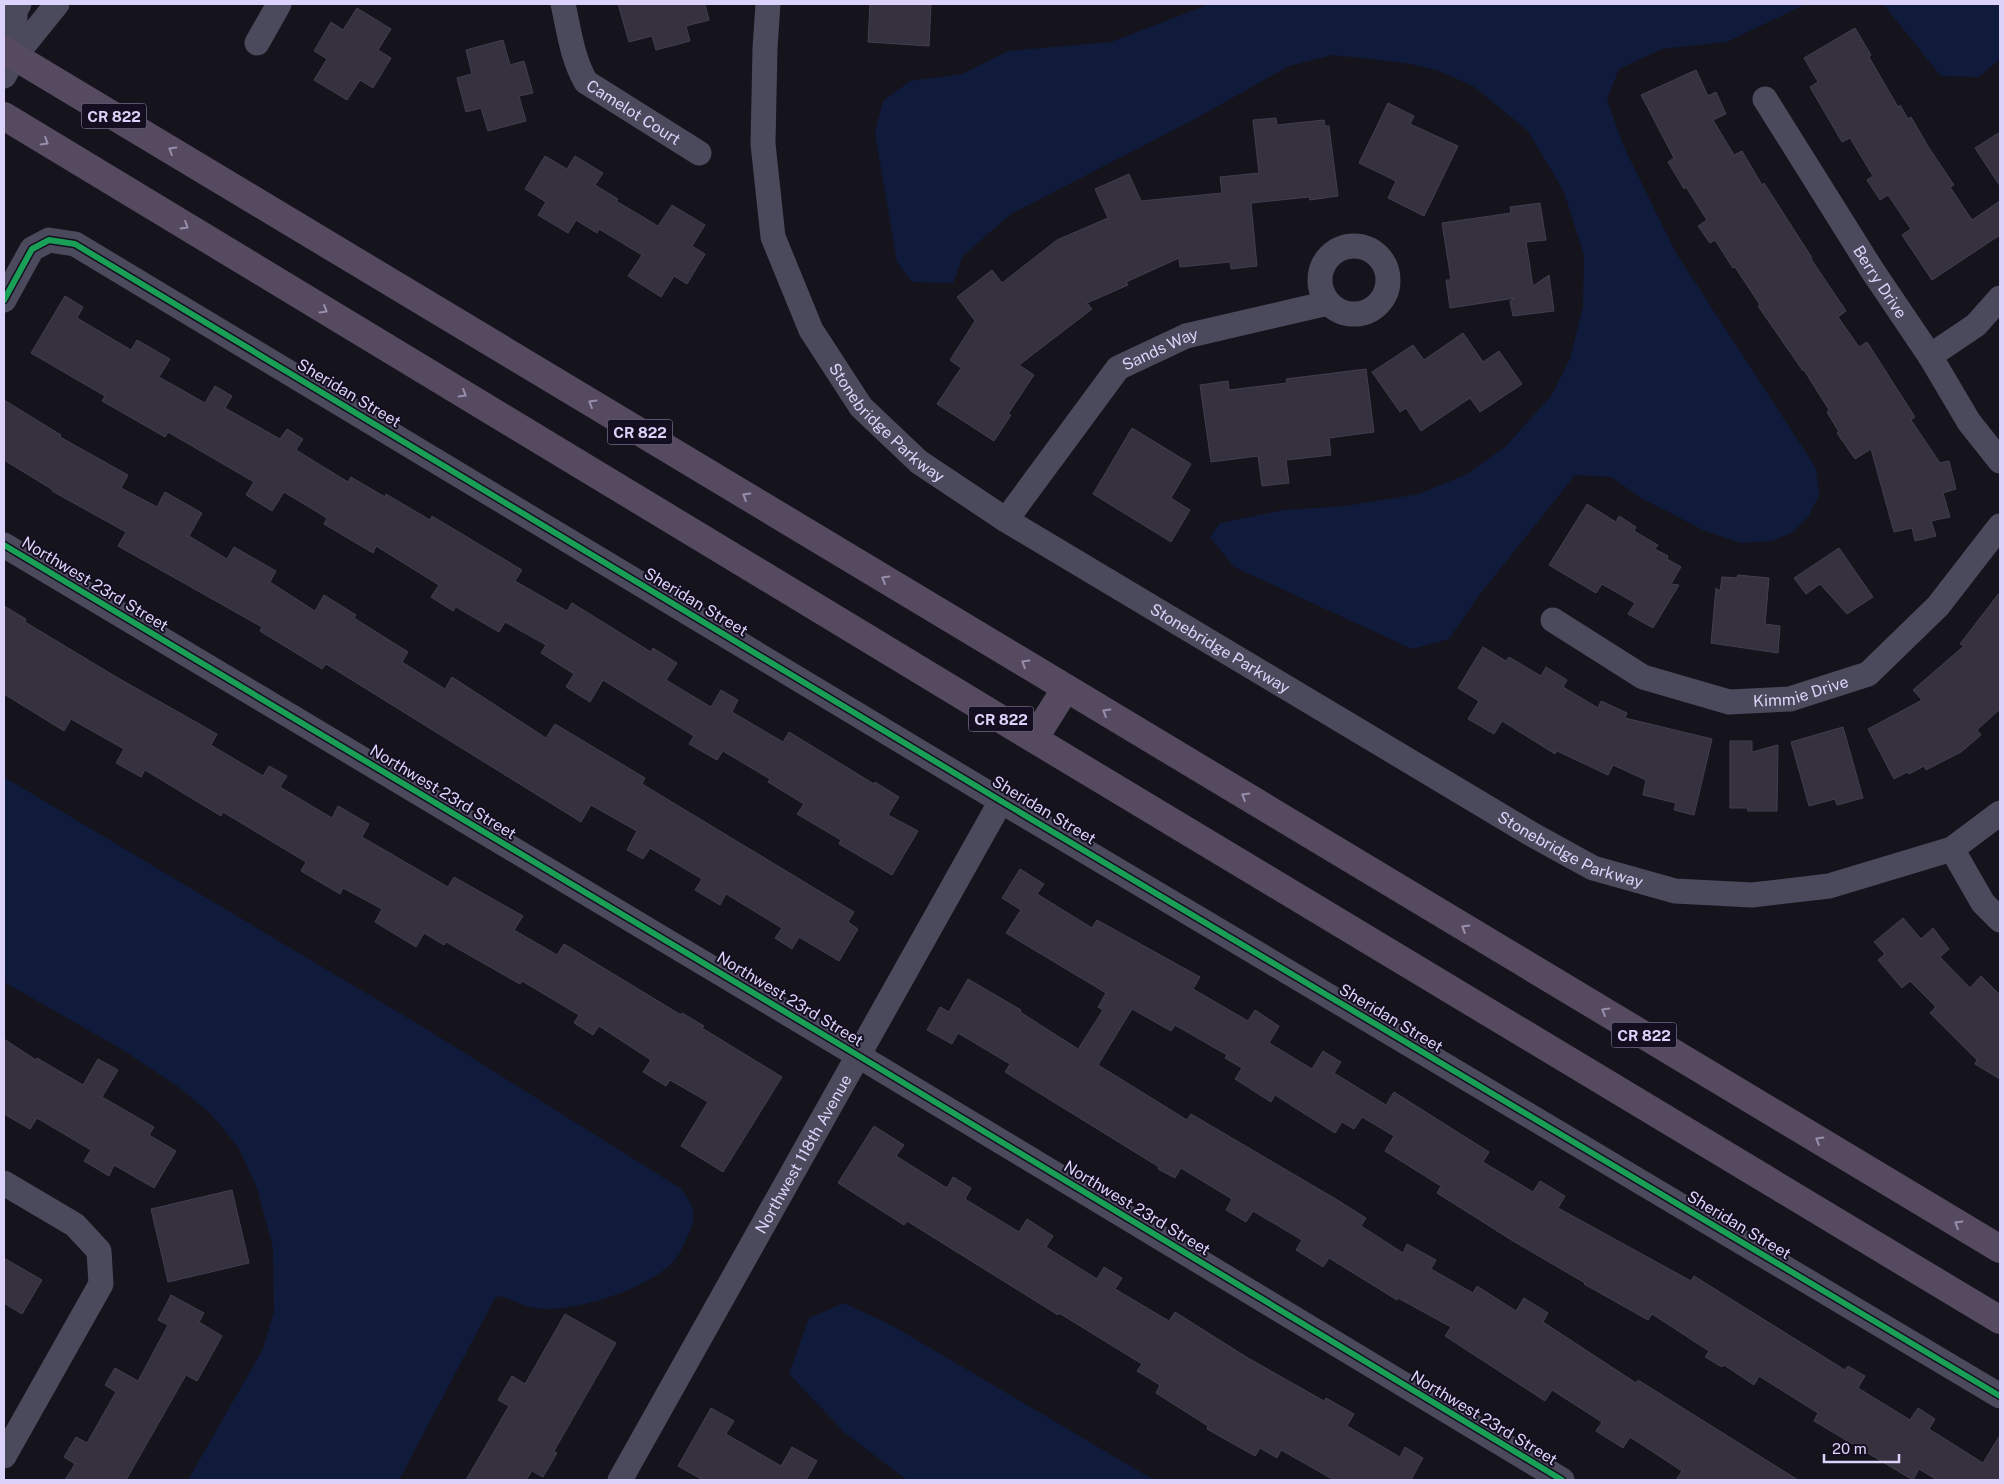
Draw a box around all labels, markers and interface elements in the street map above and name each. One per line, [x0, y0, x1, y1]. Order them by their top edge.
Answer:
street label: Camelot Court [583, 75, 684, 149]
road number: CR 822 [82, 104, 146, 128]
one-way arrow [40, 135, 49, 145]
one-way arrow [168, 147, 177, 157]
one-way arrow [179, 219, 188, 229]
street label: Berry Drive [1849, 242, 1911, 322]
one-way arrow [318, 303, 327, 313]
street label: Sands Way [1119, 324, 1200, 374]
street label: Sheridan Street [294, 355, 404, 431]
street label: Stonebridge Parkway [825, 359, 949, 486]
one-way arrow [457, 387, 466, 397]
one-way arrow [588, 399, 597, 409]
road number: CR 822 [608, 420, 672, 444]
one-way arrow [743, 492, 752, 502]
street label: Northwest 23rd Street [18, 533, 172, 635]
street label: Sheridan Street [641, 564, 751, 640]
one-way arrow [882, 576, 891, 586]
street label: Stonebridge Parkway [1147, 599, 1294, 697]
one-way arrow [1021, 660, 1030, 670]
street label: Kimmie Drive [1752, 671, 1851, 710]
road number: CR 822 [968, 706, 1034, 732]
one-way arrow [1103, 709, 1112, 719]
street label: Northwest 23rd Street [366, 741, 520, 843]
street label: Sheridan Street [989, 772, 1099, 848]
one-way arrow [1242, 792, 1251, 802]
street label: Stonebridge Parkway [1495, 807, 1646, 891]
one-way arrow [1462, 924, 1471, 934]
street label: Northwest 23rd Street [713, 948, 867, 1050]
street label: Sheridan Street [1336, 980, 1446, 1056]
one-way arrow [1601, 1008, 1610, 1018]
road number: CR 822 [1612, 1022, 1676, 1048]
street label: Northwest 118th Avenue [751, 1071, 855, 1237]
one-way arrow [1816, 1137, 1825, 1147]
street label: Northwest 23rd Street [1060, 1157, 1214, 1259]
street label: Sheridan Street [1684, 1187, 1794, 1263]
one-way arrow [1955, 1220, 1964, 1230]
street label: Northwest 23rd Street [1407, 1367, 1561, 1469]
scale bar [1824, 1432, 1899, 1464]
text: 20 m [1832, 1440, 1867, 1457]

